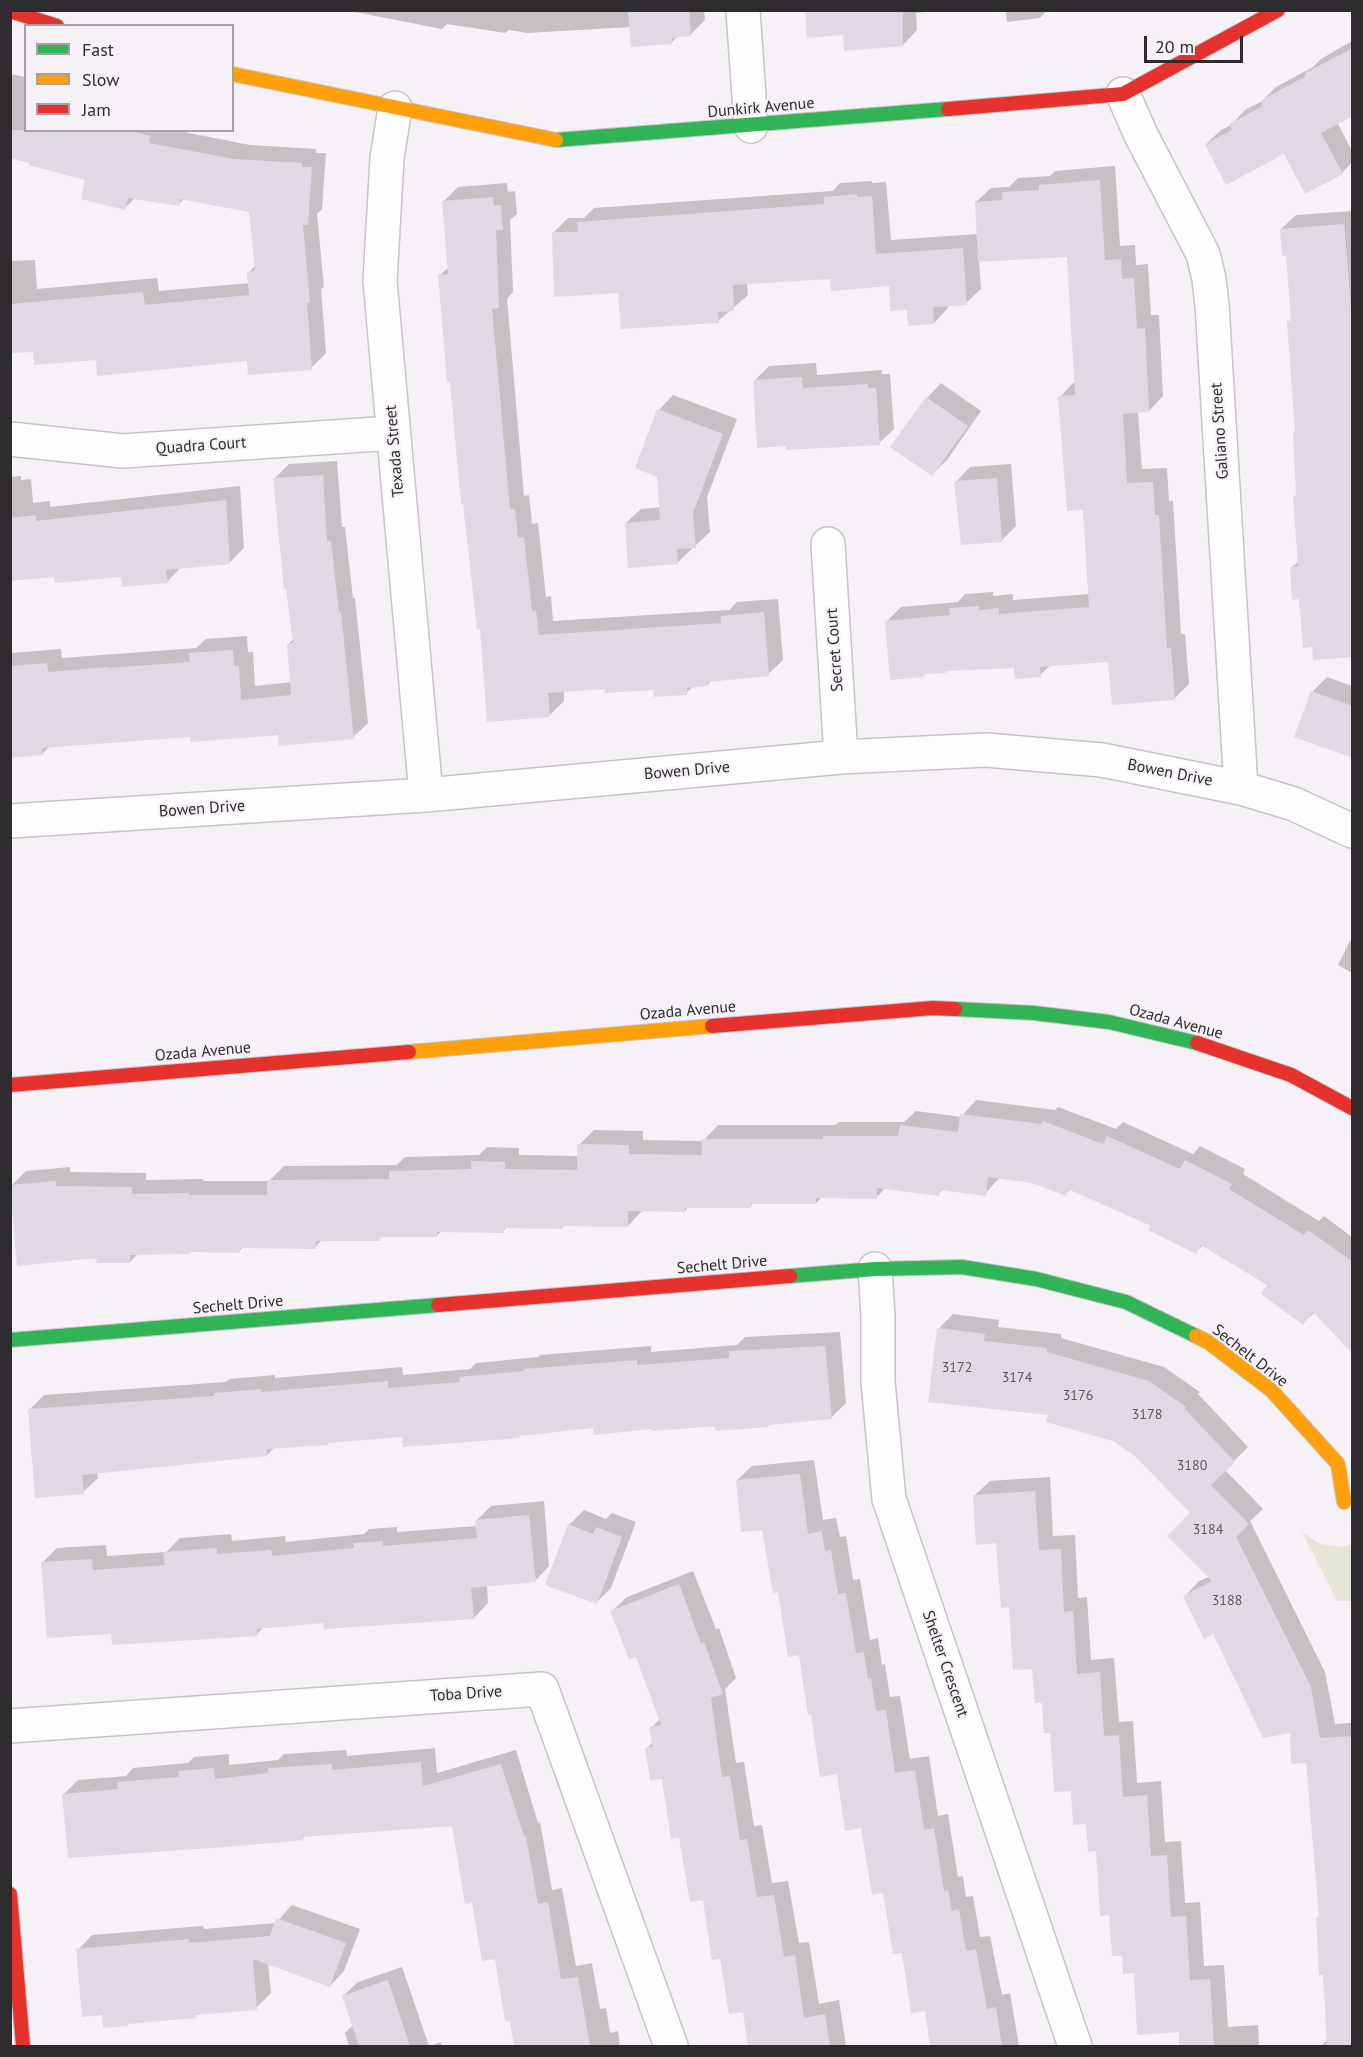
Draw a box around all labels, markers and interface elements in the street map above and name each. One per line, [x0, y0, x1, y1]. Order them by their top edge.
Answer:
legend [24, 24, 234, 132]
scale bar [1147, 24, 1246, 62]
text: 20 m [1155, 35, 1194, 58]
text: Fast [82, 38, 114, 61]
text: Slow [82, 68, 120, 91]
street label: Dunkirk Avenue [707, 94, 815, 122]
text: Jam [82, 98, 111, 121]
street label: Galiano Street [1207, 382, 1233, 480]
street label: Texada Street [381, 404, 409, 498]
street label: Quadra Court [155, 433, 247, 459]
street label: Secret Court [822, 607, 848, 693]
street label: Bowen Drive [1126, 755, 1214, 791]
street label: Bowen Drive [643, 758, 731, 784]
street label: Bowen Drive [158, 796, 246, 822]
street label: Ozada Avenue [639, 997, 737, 1025]
street label: Ozada Avenue [1127, 1000, 1225, 1044]
street label: Ozada Avenue [154, 1038, 252, 1066]
street label: Sechelt Drive [676, 1251, 768, 1279]
street label: Sechelt Drive [192, 1291, 284, 1319]
street label: Sechelt Drive [1208, 1320, 1292, 1392]
house number: 3172 [942, 1360, 972, 1376]
house number: 3174 [1002, 1370, 1032, 1386]
house number: 3176 [1063, 1388, 1093, 1404]
house number: 3178 [1132, 1407, 1162, 1423]
house number: 3180 [1177, 1458, 1207, 1474]
house number: 3184 [1193, 1522, 1223, 1538]
house number: 3188 [1212, 1593, 1242, 1609]
street label: Shelter Crescent [918, 1608, 972, 1720]
street label: Toba Drive [429, 1682, 503, 1706]

